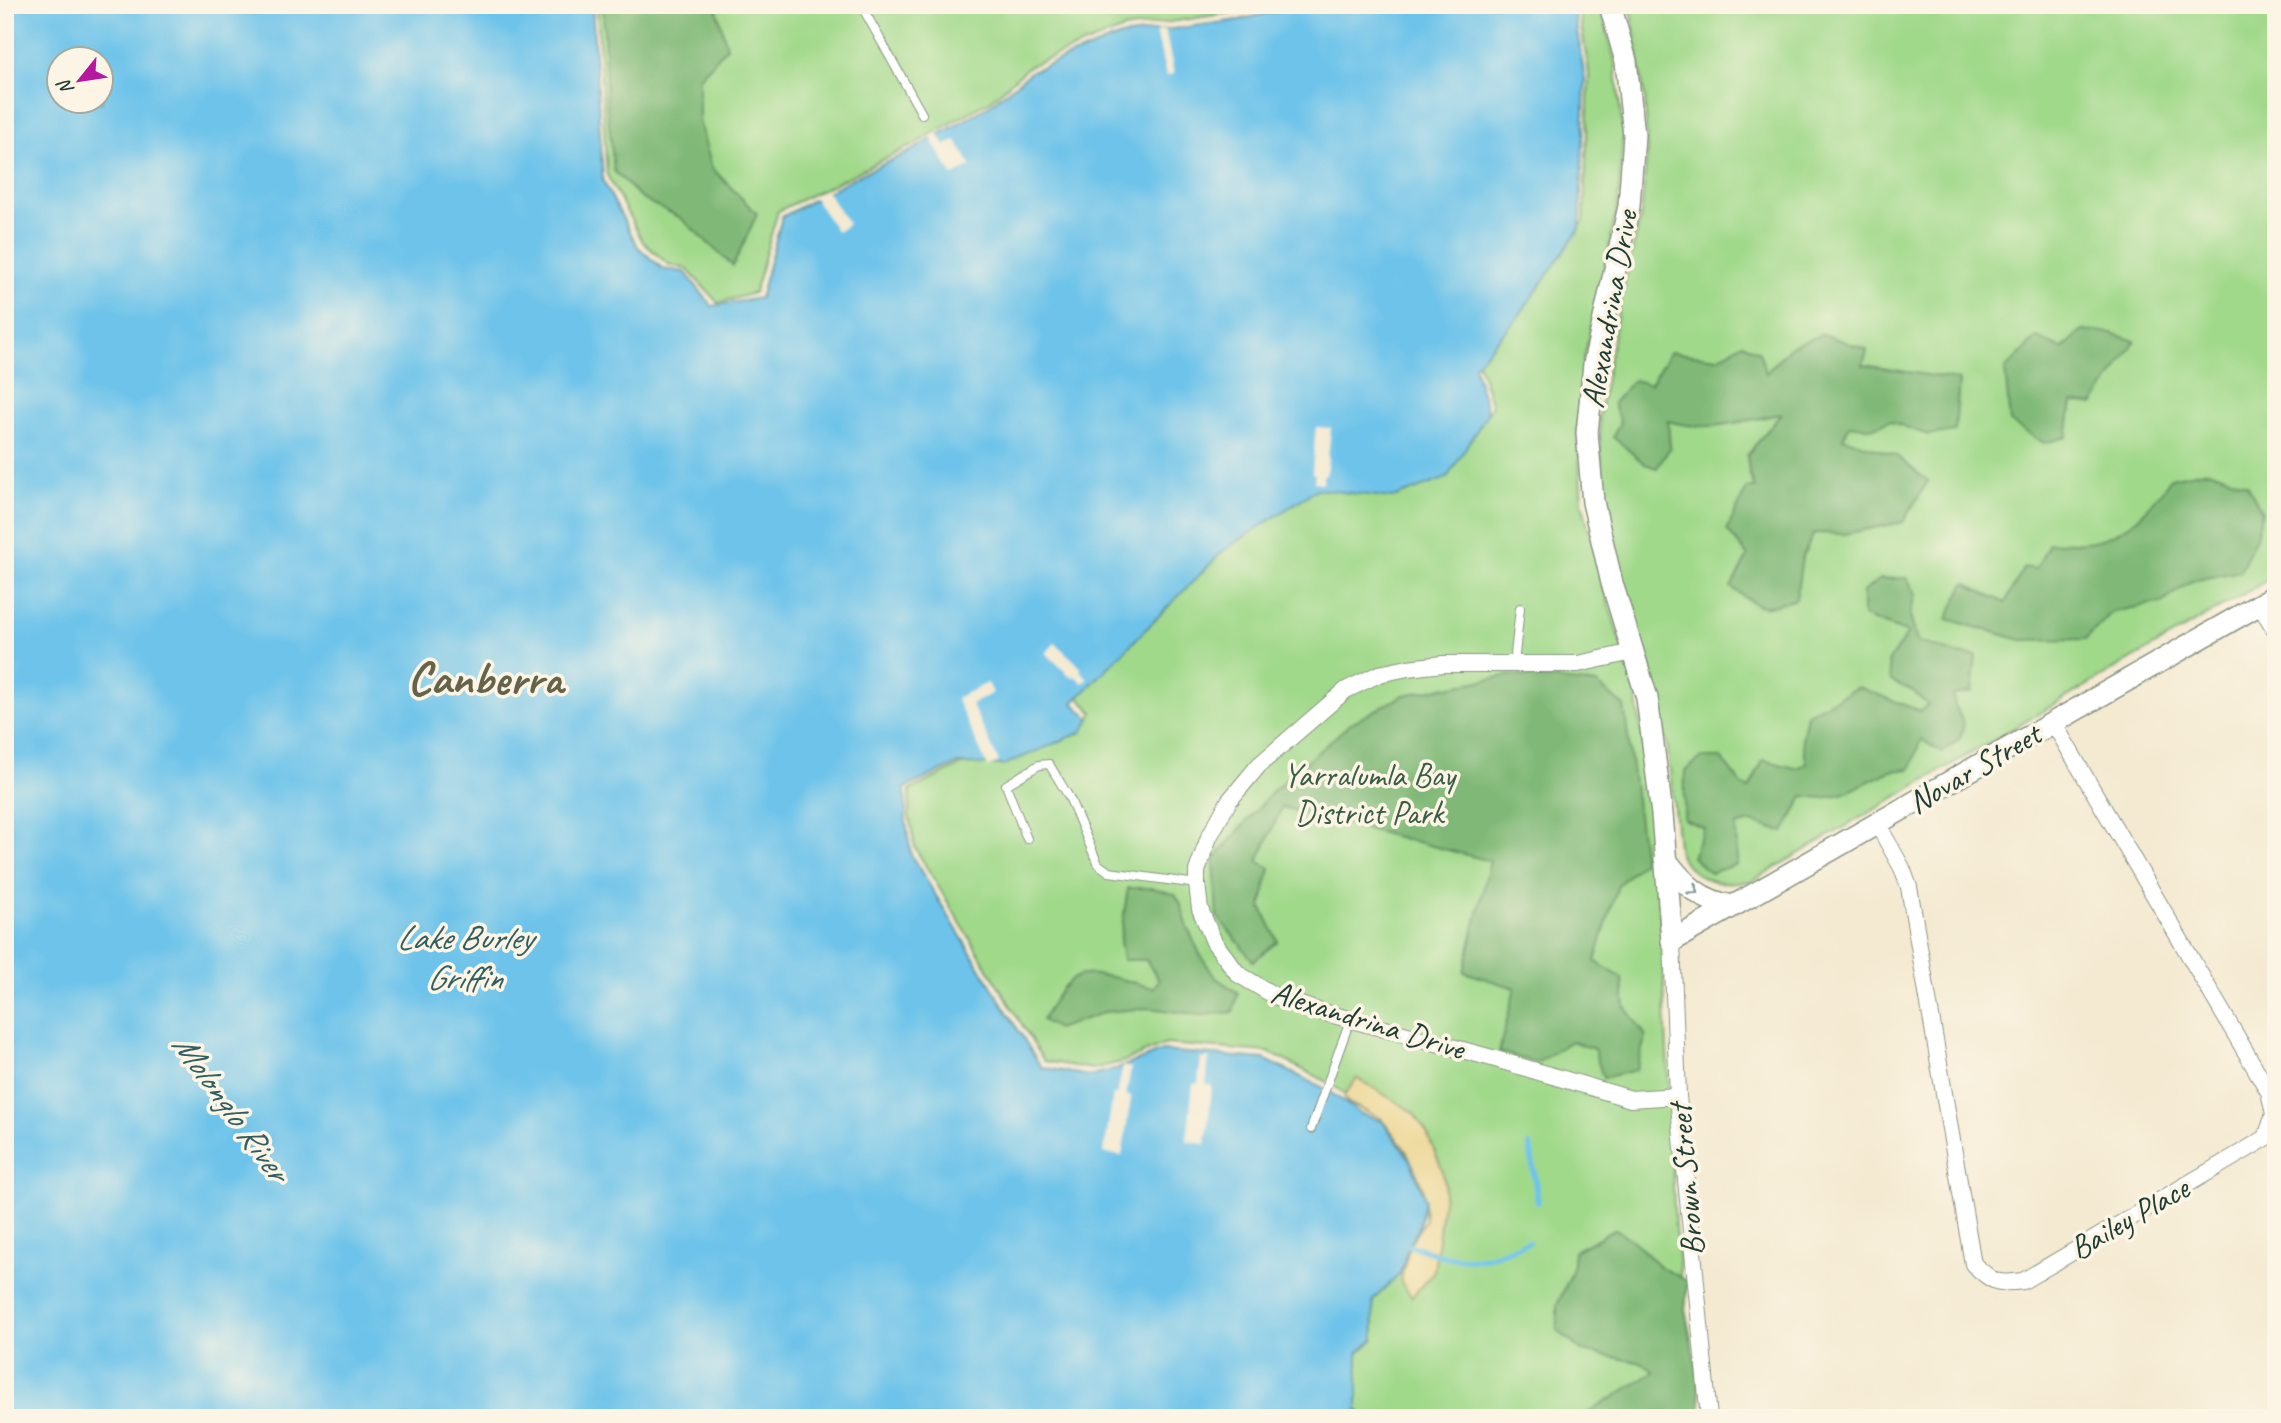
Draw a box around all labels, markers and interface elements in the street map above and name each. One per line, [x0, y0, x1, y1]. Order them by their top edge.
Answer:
north arrow [46, 46, 116, 116]
text: N [51, 74, 79, 99]
street label: Alexandrina Drive [1571, 205, 1647, 411]
district label: Canberra [407, 649, 567, 708]
street label: Novar Street [1900, 712, 2051, 823]
park label: Yarralumla Bay District Park [1283, 754, 1458, 834]
one-way arrow [1686, 882, 1699, 894]
water label: Lake Burley Griffin [396, 915, 538, 1000]
street label: Alexandrina Drive [1266, 971, 1472, 1070]
water label: Molonglo River [162, 1024, 303, 1194]
street label: Brown Street [1658, 1099, 1714, 1257]
street label: Bailey Place [2062, 1166, 2198, 1269]

